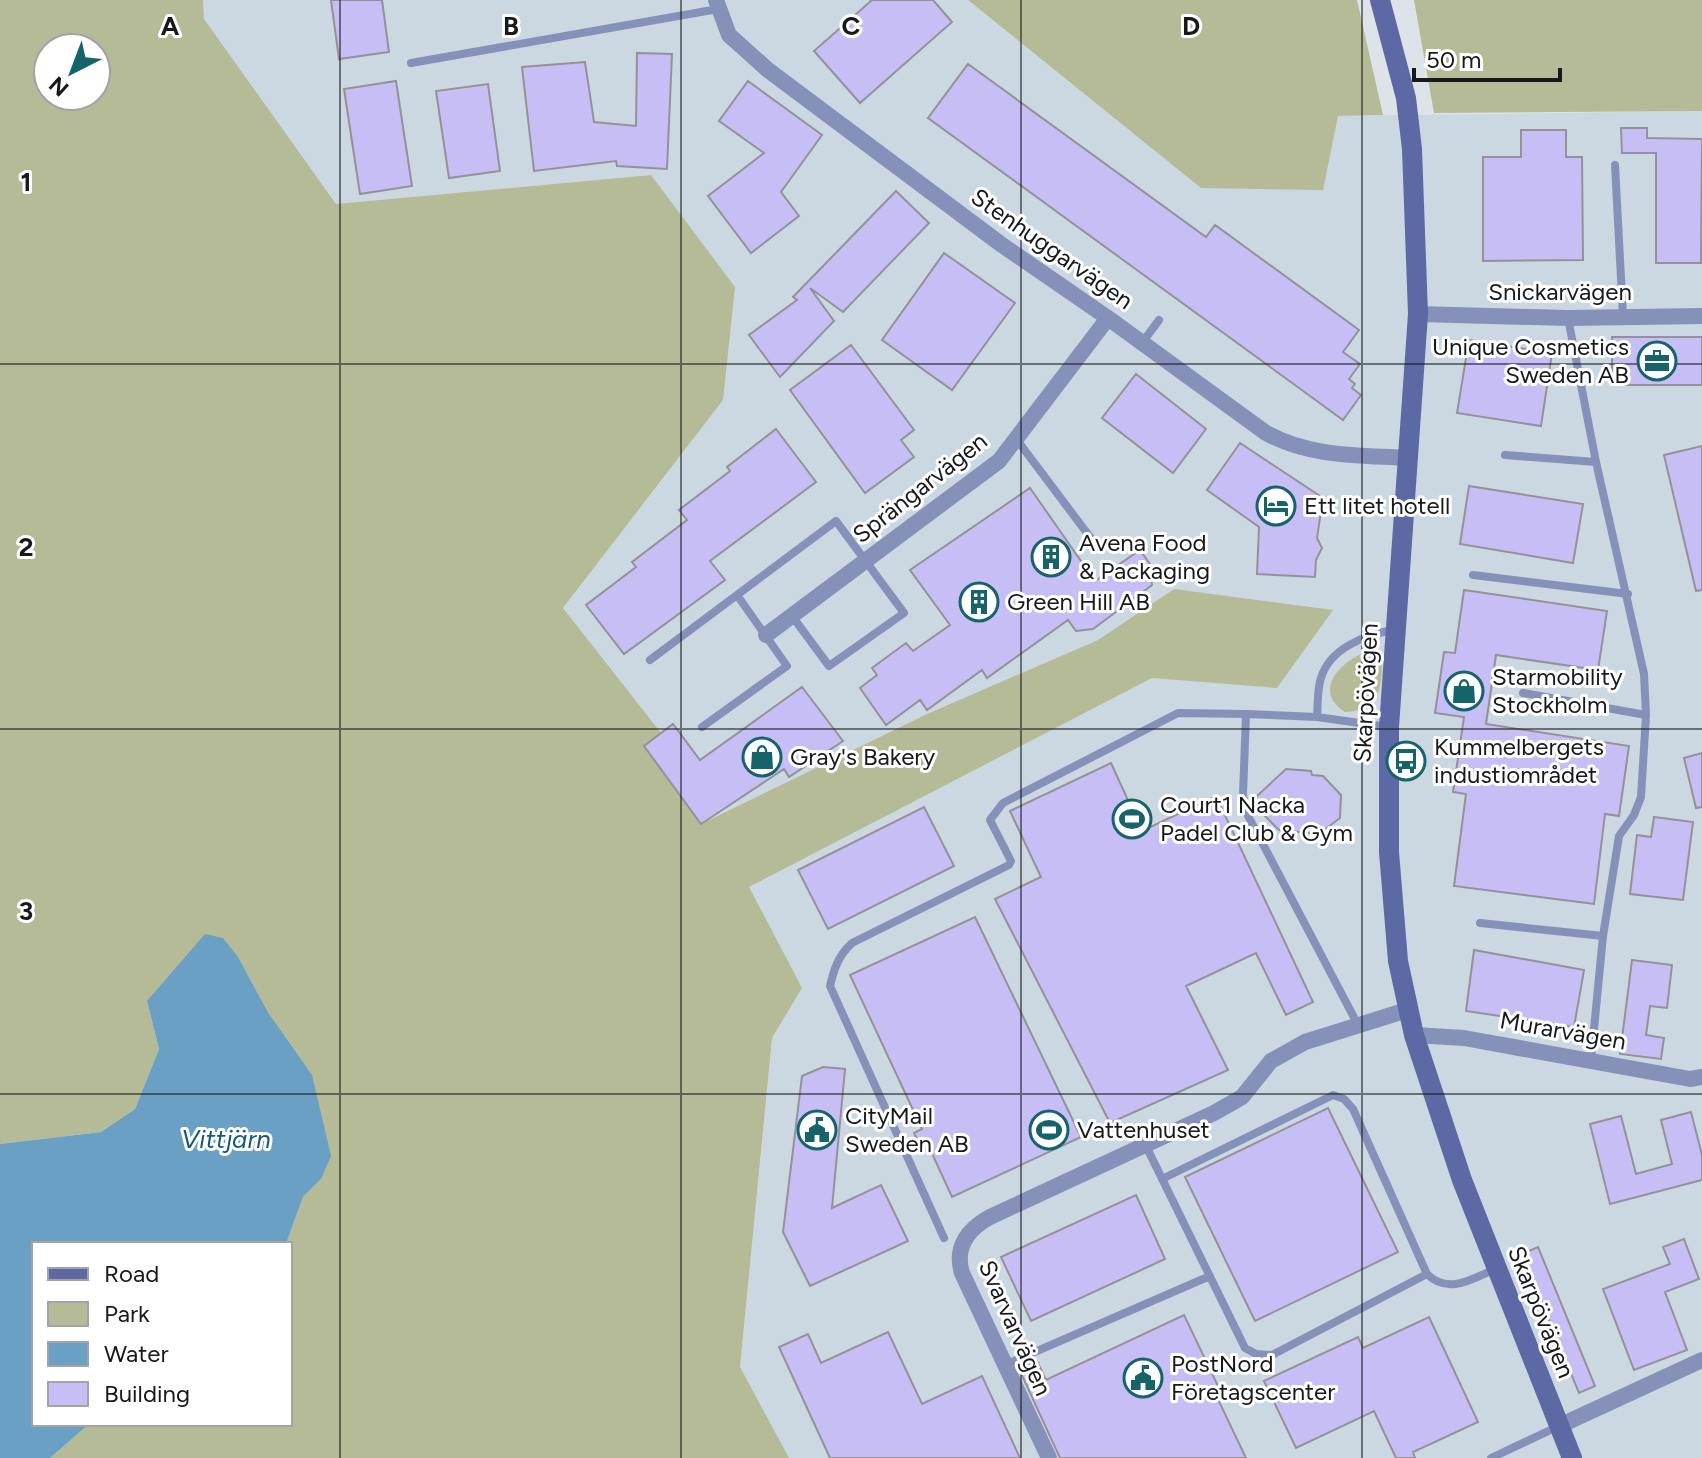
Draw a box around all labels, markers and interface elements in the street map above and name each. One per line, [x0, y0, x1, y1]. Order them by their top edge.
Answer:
text: A [161, 10, 180, 42]
text: B [503, 10, 519, 42]
text: C [842, 10, 861, 42]
text: D [1182, 10, 1200, 42]
north arrow [32, 32, 112, 112]
scale bar [1414, 32, 1560, 82]
text: 50 m [1426, 45, 1482, 74]
text: N [44, 71, 74, 102]
text: 1 [21, 166, 31, 198]
street label: Stenhuggarvägen [966, 182, 1139, 315]
street label: Snickarvägen [1488, 277, 1632, 306]
place label: Unique Cosmetics Sweden AB [1432, 332, 1629, 389]
office icon: Unique Cosmetics Sweden AB [1636, 340, 1678, 382]
street label: Sprängarvägen [847, 426, 993, 549]
hotel icon: Ett litet hotell [1255, 485, 1297, 527]
place label: Ett litet hotell [1304, 491, 1450, 520]
place label: Avena Food & Packaging [1079, 528, 1210, 585]
text: 2 [18, 531, 34, 563]
building icon: Avena Food & Packaging [1030, 536, 1072, 578]
building icon: Green Hill AB [958, 581, 1000, 623]
place label: Green Hill AB [1007, 587, 1150, 616]
street label: Skarpövägen [1347, 623, 1384, 763]
place label: Starmobility Stockholm [1492, 662, 1623, 719]
shop icon: Starmobility Stockholm [1443, 670, 1485, 712]
place label: Kummelbergets industiområdet [1434, 732, 1604, 789]
shop icon: Gray's Bakery [741, 736, 783, 778]
bus stop icon: Kummelbergets industiområdet [1385, 740, 1427, 782]
place label: Gray's Bakery [790, 742, 935, 771]
place label: Court1 Nacka Padel Club & Gym [1160, 790, 1353, 847]
sports icon: Court1 Nacka Padel Club & Gym [1111, 798, 1153, 840]
text: 3 [19, 895, 33, 927]
street label: Murarvägen [1498, 1005, 1628, 1056]
place label: CityMail Sweden AB [845, 1101, 969, 1158]
public building icon: CityMail Sweden AB [796, 1109, 838, 1151]
sports icon: Vattenhuset [1028, 1109, 1070, 1151]
place label: Vattenhuset [1077, 1115, 1210, 1144]
water label: Vittjärn [181, 1123, 271, 1155]
legend [32, 1242, 292, 1426]
street label: Skarpövägen [1502, 1242, 1581, 1382]
street label: Svarvarvägen [973, 1256, 1058, 1400]
text: Road [104, 1259, 159, 1288]
text: Park [104, 1299, 150, 1328]
text: Water [104, 1339, 169, 1368]
place label: PostNord Företagscenter [1171, 1349, 1335, 1406]
public building icon: PostNord Företagscenter [1122, 1357, 1164, 1399]
text: Building [104, 1379, 190, 1408]

